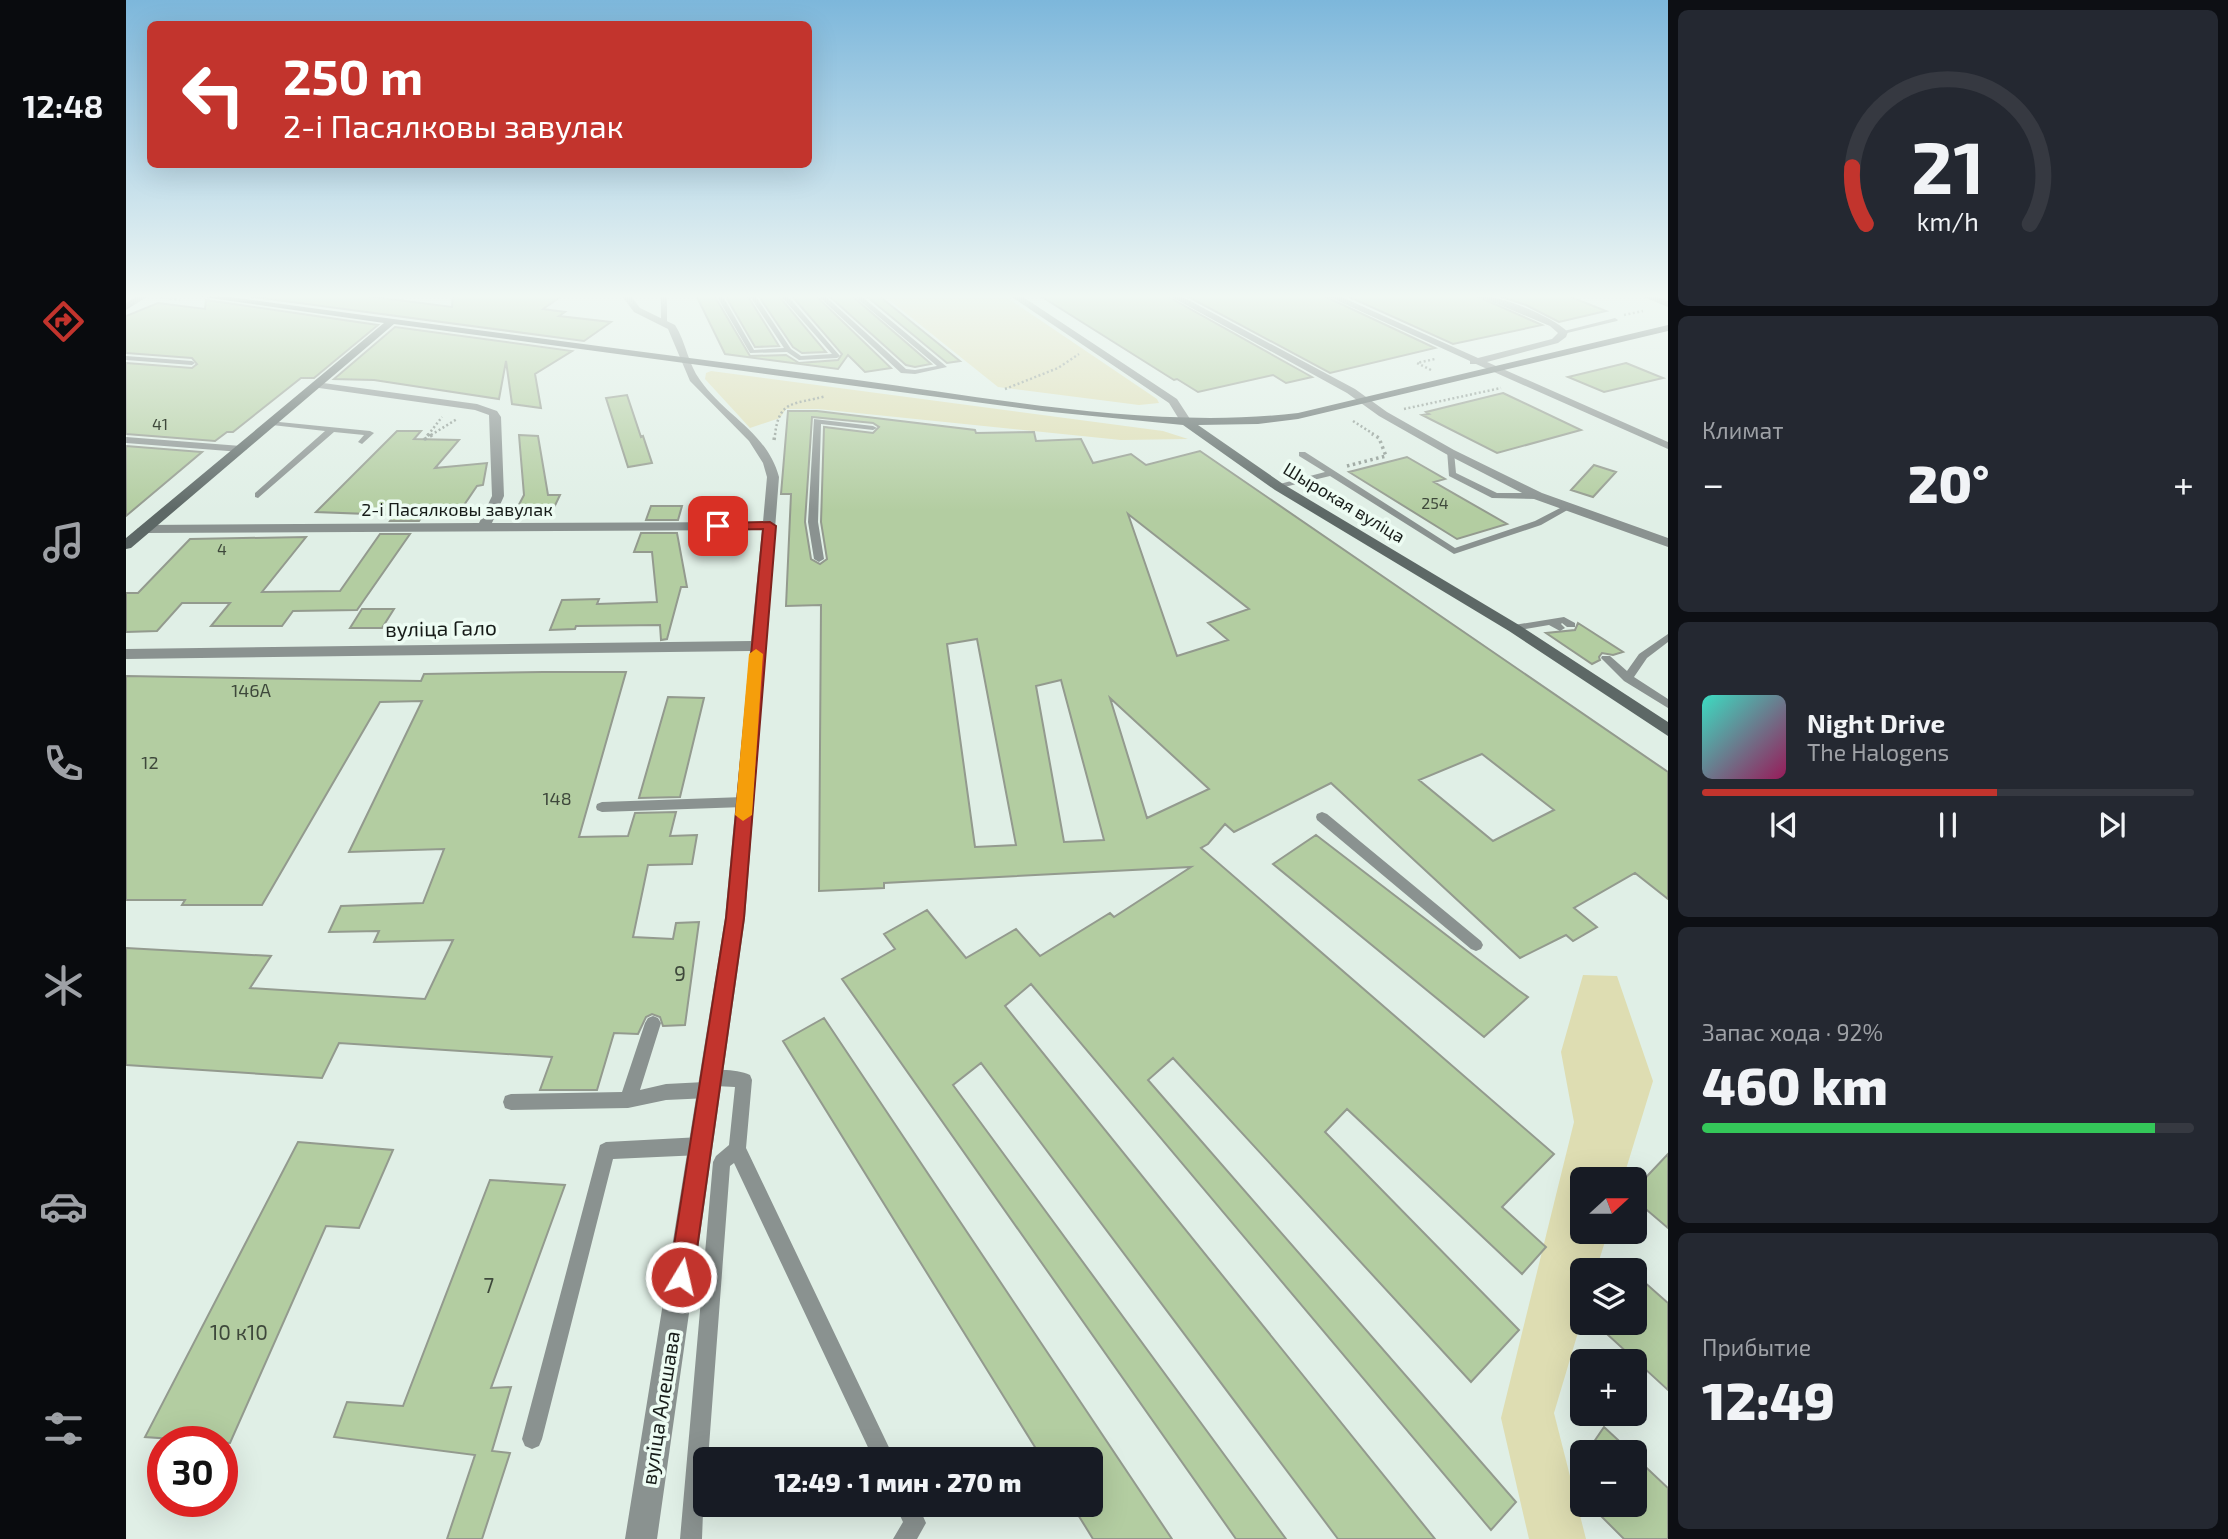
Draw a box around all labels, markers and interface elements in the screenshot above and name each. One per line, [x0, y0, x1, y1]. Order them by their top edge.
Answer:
text: 250 m [283, 46, 423, 105]
icon: left [168, 49, 259, 140]
text: 12:48 [23, 86, 103, 124]
text: 2-і Пасялковы завулак [283, 106, 624, 144]
text: 21 [1911, 121, 1985, 209]
text: km/h [1917, 206, 1979, 236]
icon: directions [39, 297, 88, 346]
house number: 41 [152, 414, 168, 433]
text: Климат [1702, 416, 1783, 444]
text: 20° [1908, 451, 1989, 513]
street label: Шырокая вуліца [1280, 457, 1409, 547]
text: − [1702, 460, 1724, 506]
text: + [2173, 460, 2194, 506]
house number: 254 [1421, 493, 1449, 512]
pin [688, 496, 748, 556]
street label: 2-і Пасялковы завулак [361, 498, 553, 520]
icon: arrive [699, 507, 737, 545]
icon: music [39, 518, 88, 567]
house number: 4 [217, 539, 227, 558]
street label: вуліца Гало [385, 614, 497, 642]
house number: 146А [231, 679, 272, 701]
text: Night Drive [1807, 707, 1945, 738]
text: The Halogens [1807, 738, 1949, 766]
icon: phone [39, 739, 88, 788]
house number: 12 [141, 751, 159, 773]
house number: 148 [542, 787, 572, 809]
icon: previous [1765, 806, 1803, 844]
icon: pause [1929, 806, 1967, 844]
icon: next [2093, 806, 2131, 844]
house number: 9 [674, 960, 686, 985]
icon: climate [39, 961, 88, 1010]
text: Запас хода · 92% [1702, 1018, 1883, 1046]
text: 460 km [1702, 1053, 1888, 1115]
north arrow [1570, 1167, 1647, 1244]
map controls [1570, 1167, 1647, 1517]
icon: car [39, 1182, 88, 1231]
position arrow [644, 1240, 718, 1314]
button: layers [1570, 1258, 1647, 1335]
house number: 7 [484, 1272, 495, 1297]
house number: 10 к10 [210, 1319, 268, 1344]
street label: вуліца Алешава [635, 1329, 685, 1487]
text: Прибытие [1702, 1333, 1811, 1361]
button: + [1570, 1349, 1647, 1426]
text: 12:49 [1702, 1368, 1835, 1430]
icon: filters [39, 1404, 88, 1453]
speed limit sign: 30 [147, 1426, 238, 1517]
button: − [1570, 1440, 1647, 1517]
text: 12:49 · 1 мин · 270 m [774, 1466, 1022, 1497]

